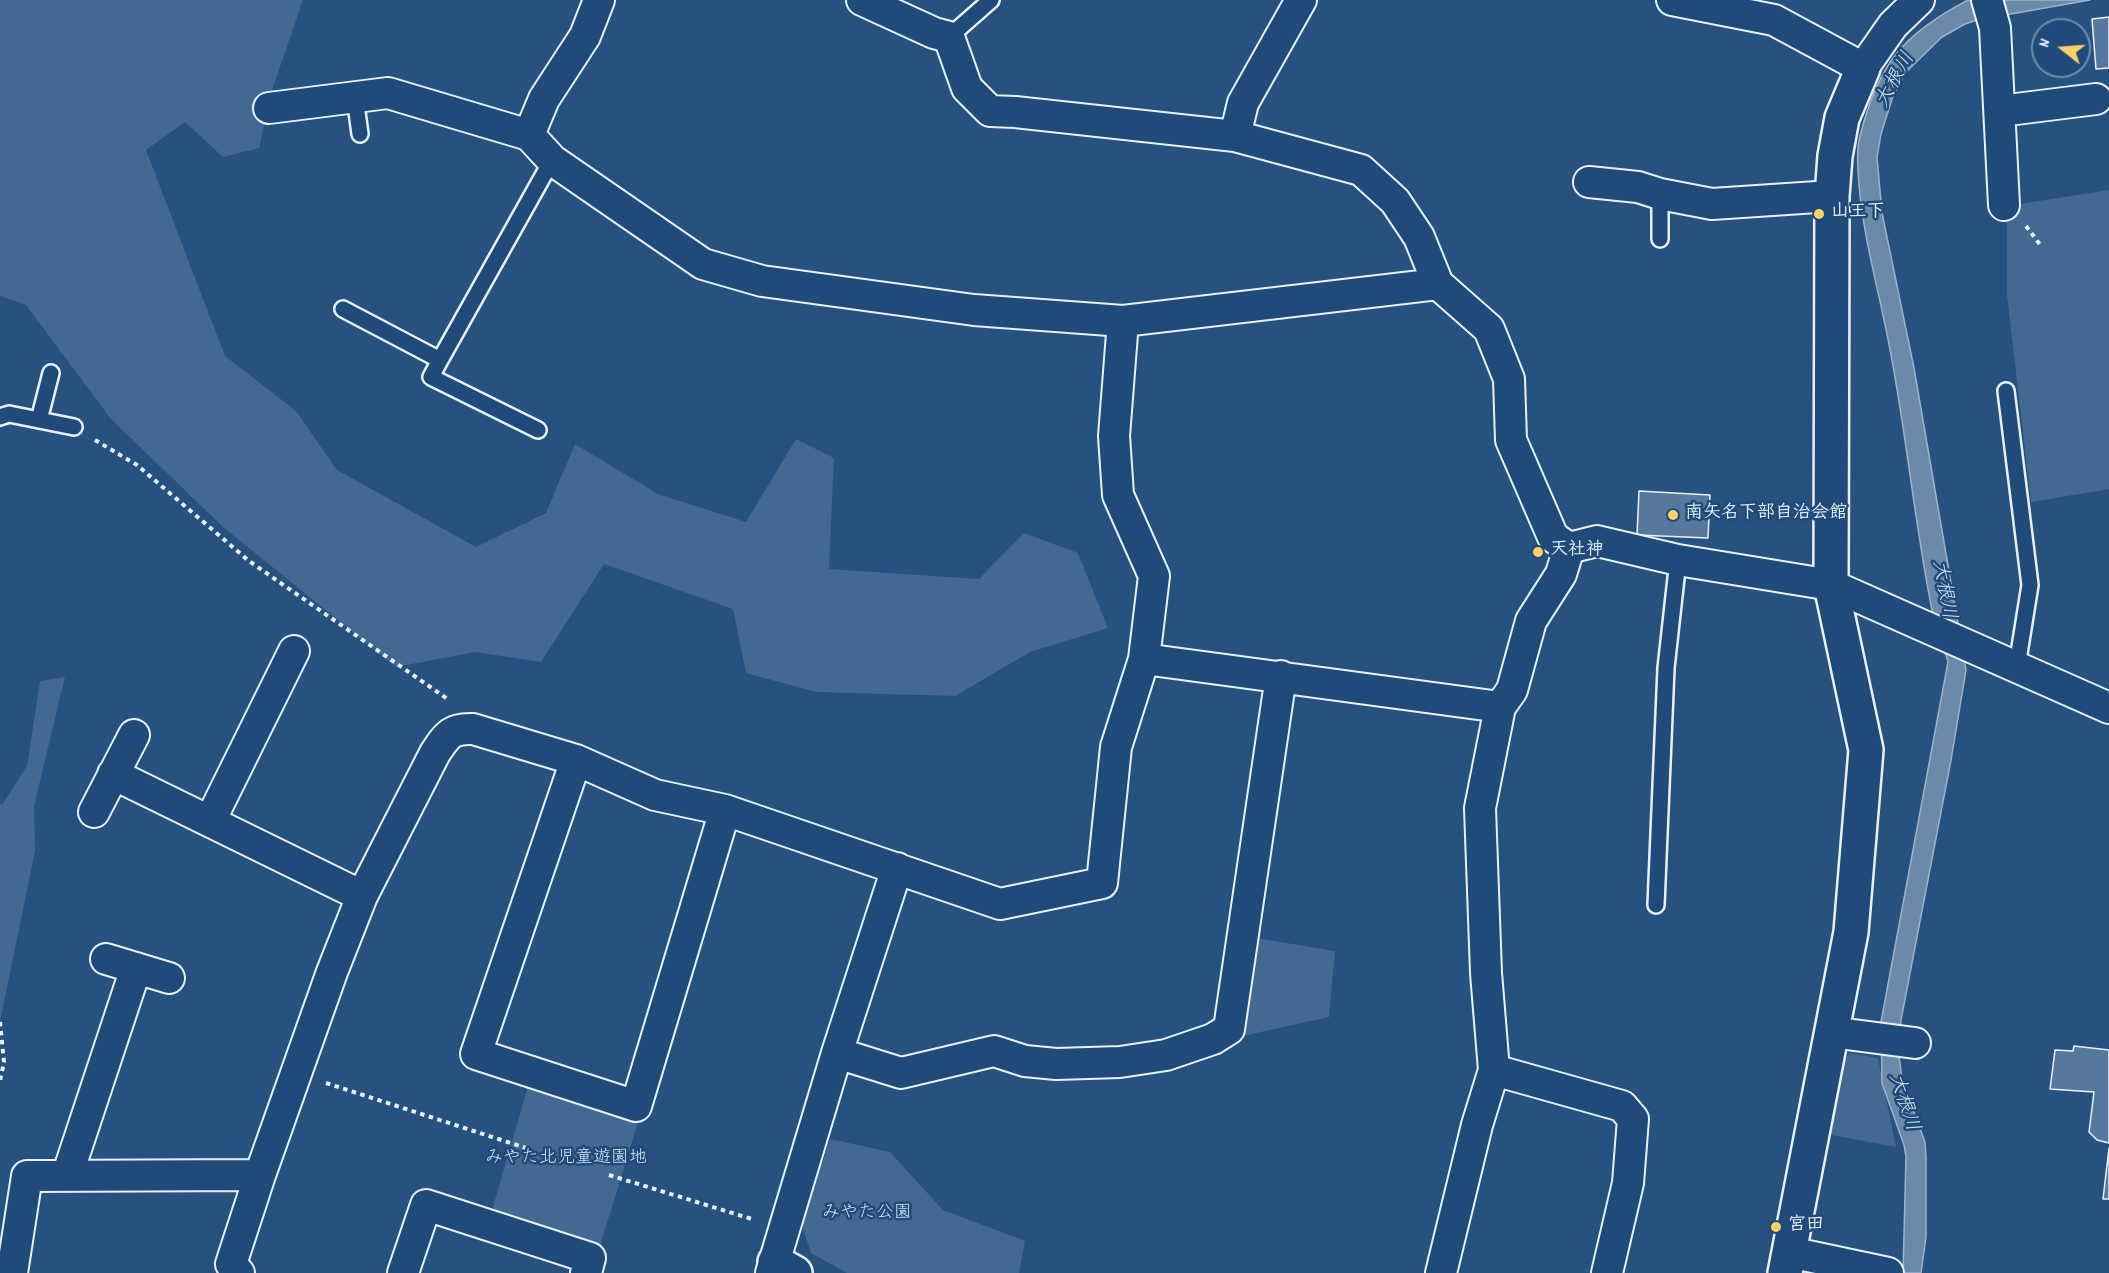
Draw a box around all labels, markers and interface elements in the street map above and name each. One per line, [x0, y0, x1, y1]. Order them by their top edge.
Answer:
north arrow [2031, 18, 2091, 78]
text: N [2033, 36, 2057, 50]
water label: 大根川 [1872, 49, 1922, 113]
place label: 山王下 [1831, 203, 1885, 225]
marker: 山王下 [1812, 207, 1826, 221]
place label: 南矢名下部自治会館 [1685, 504, 1847, 526]
marker: 南矢名下部自治会館 [1666, 508, 1680, 522]
place label: 天社神 [1550, 541, 1604, 563]
marker: 天社神 [1531, 545, 1545, 559]
water label: 大根川 [1925, 558, 1959, 622]
water label: 大根川 [1881, 1071, 1923, 1135]
park label: みやた北児童遊園地 [485, 1149, 647, 1171]
park label: みやた公園 [822, 1204, 912, 1226]
place label: 宮田 [1788, 1216, 1824, 1238]
marker: 宮田 [1769, 1220, 1783, 1234]

